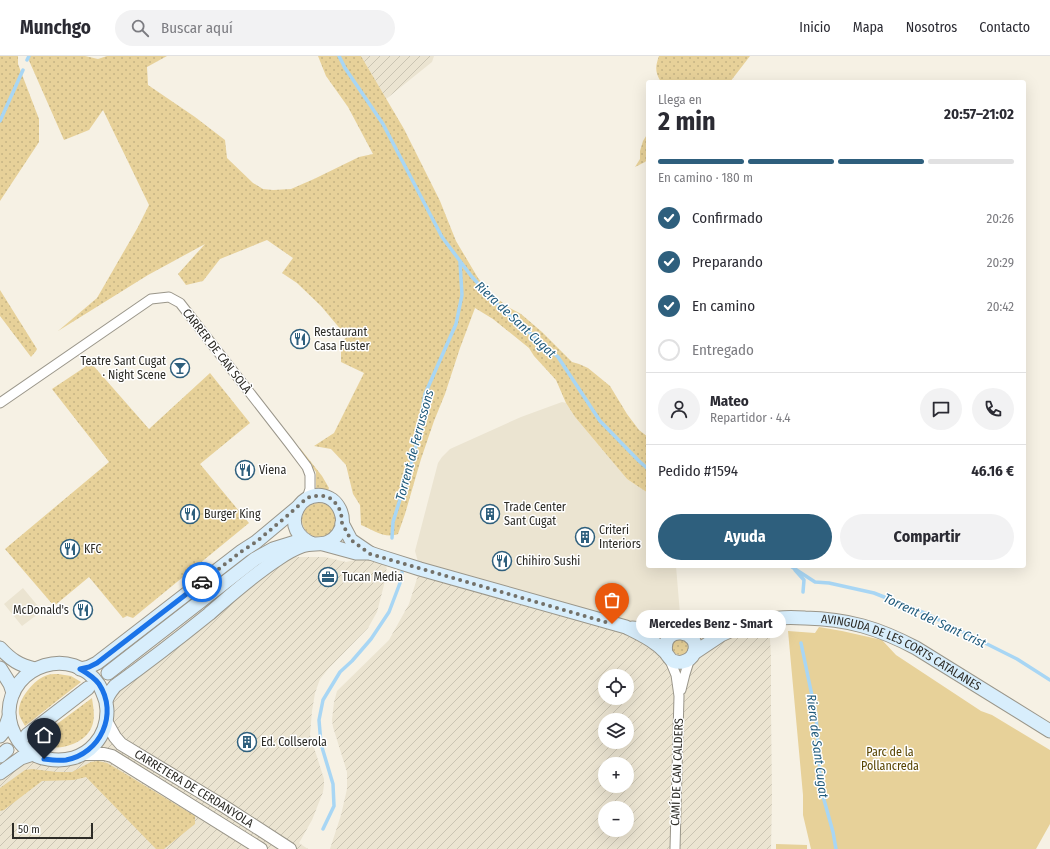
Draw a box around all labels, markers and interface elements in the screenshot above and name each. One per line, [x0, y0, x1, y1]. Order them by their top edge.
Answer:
search box [115, 10, 395, 46]
text: Munchgo [20, 16, 91, 39]
icon: search [129, 17, 151, 39]
text: Buscar aquí [161, 19, 233, 37]
text: Inicio [799, 19, 831, 36]
text: Mapa [853, 19, 884, 36]
text: Nosotros [906, 19, 957, 36]
text: Contacto [979, 19, 1030, 36]
text: Llega en [658, 92, 702, 107]
text: 20:57–21:02 [944, 105, 1014, 123]
text: 2 min [658, 106, 716, 137]
text: En camino · 180 m [658, 170, 753, 185]
icon: check [658, 207, 680, 229]
text: Confirmado [692, 209, 763, 227]
text: 20:26 [987, 211, 1014, 226]
icon: check [658, 251, 680, 273]
text: Preparando [692, 253, 763, 271]
text: 20:29 [987, 255, 1014, 270]
water label: Riera de Sant Cugat [472, 278, 560, 361]
icon: check [658, 295, 680, 317]
text: En camino [692, 297, 755, 315]
text: 20:42 [987, 299, 1014, 314]
street label: CARRER DE CAN SOLÀ [180, 305, 256, 397]
place label: Restaurant Casa Fuster [314, 325, 370, 353]
restaurant icon: Restaurant Casa Fuster [289, 328, 311, 350]
text: Entregado [692, 341, 754, 359]
place label: Teatre Sant Cugat · Night Scene [81, 354, 166, 382]
bar icon: Teatre Sant Cugat · Night Scene [169, 357, 191, 379]
water label: Torrent de Ferrussons [392, 388, 437, 502]
button: person [658, 388, 700, 430]
button: chat [920, 388, 962, 430]
button: phone [972, 388, 1014, 430]
text: Mateo [710, 392, 749, 410]
text: Repartidor · 4.4 [710, 410, 791, 425]
restaurant icon: Viena [234, 459, 256, 481]
text: Pedido #1594 [658, 462, 738, 480]
text: 46.16 € [971, 462, 1014, 480]
place label: Viena [259, 463, 286, 477]
place label: Trade Center Sant Cugat [504, 500, 567, 528]
restaurant icon: Burger King [179, 503, 201, 525]
building icon: Trade Center Sant Cugat [479, 503, 501, 525]
place label: Burger King [204, 507, 261, 521]
button: Ayuda [658, 514, 832, 560]
button: Compartir [840, 514, 1014, 560]
place label: Criteri Interiors [599, 523, 641, 551]
building icon: Criteri Interiors [574, 526, 596, 548]
restaurant icon: KFC [59, 538, 81, 560]
place label: KFC [84, 542, 102, 556]
restaurant icon: Chihiro Sushi [491, 550, 513, 572]
place label: Chihiro Sushi [516, 554, 580, 568]
courier [182, 562, 222, 602]
office icon: Tucan Media [317, 566, 339, 588]
place label: Tucan Media [342, 570, 403, 584]
icon: car [191, 571, 213, 593]
pin [595, 583, 629, 624]
icon: bag [601, 589, 623, 611]
water label: Torrent del Sant Crist [881, 590, 989, 651]
restaurant icon: McDonald's [72, 599, 94, 621]
place label: McDonald's [13, 603, 69, 617]
callout: Mercedes Benz - Smart [636, 610, 786, 638]
street label: AVINGUDA DE LES CORTS CATALANES [821, 612, 984, 694]
text: Mercedes Benz - Smart [649, 616, 773, 631]
map controls [598, 669, 634, 837]
button: locate [598, 669, 634, 705]
water label: Riera de Sant Cugat [804, 693, 831, 800]
button: layers [598, 713, 634, 749]
pin [27, 718, 61, 759]
street label: CAMÍ DE CAN CALDERS [667, 718, 686, 826]
icon: home [33, 724, 55, 746]
building icon: Ed. Collserola [236, 731, 258, 753]
place label: Ed. Collserola [261, 735, 327, 749]
park label: Parc de la Pollancreda [861, 745, 919, 773]
street label: CARRETERA DE CERDANYOLA [132, 747, 257, 831]
button: + [598, 757, 634, 793]
button: − [598, 801, 634, 837]
scale bar [12, 821, 93, 840]
text: 50 m [18, 823, 40, 836]

